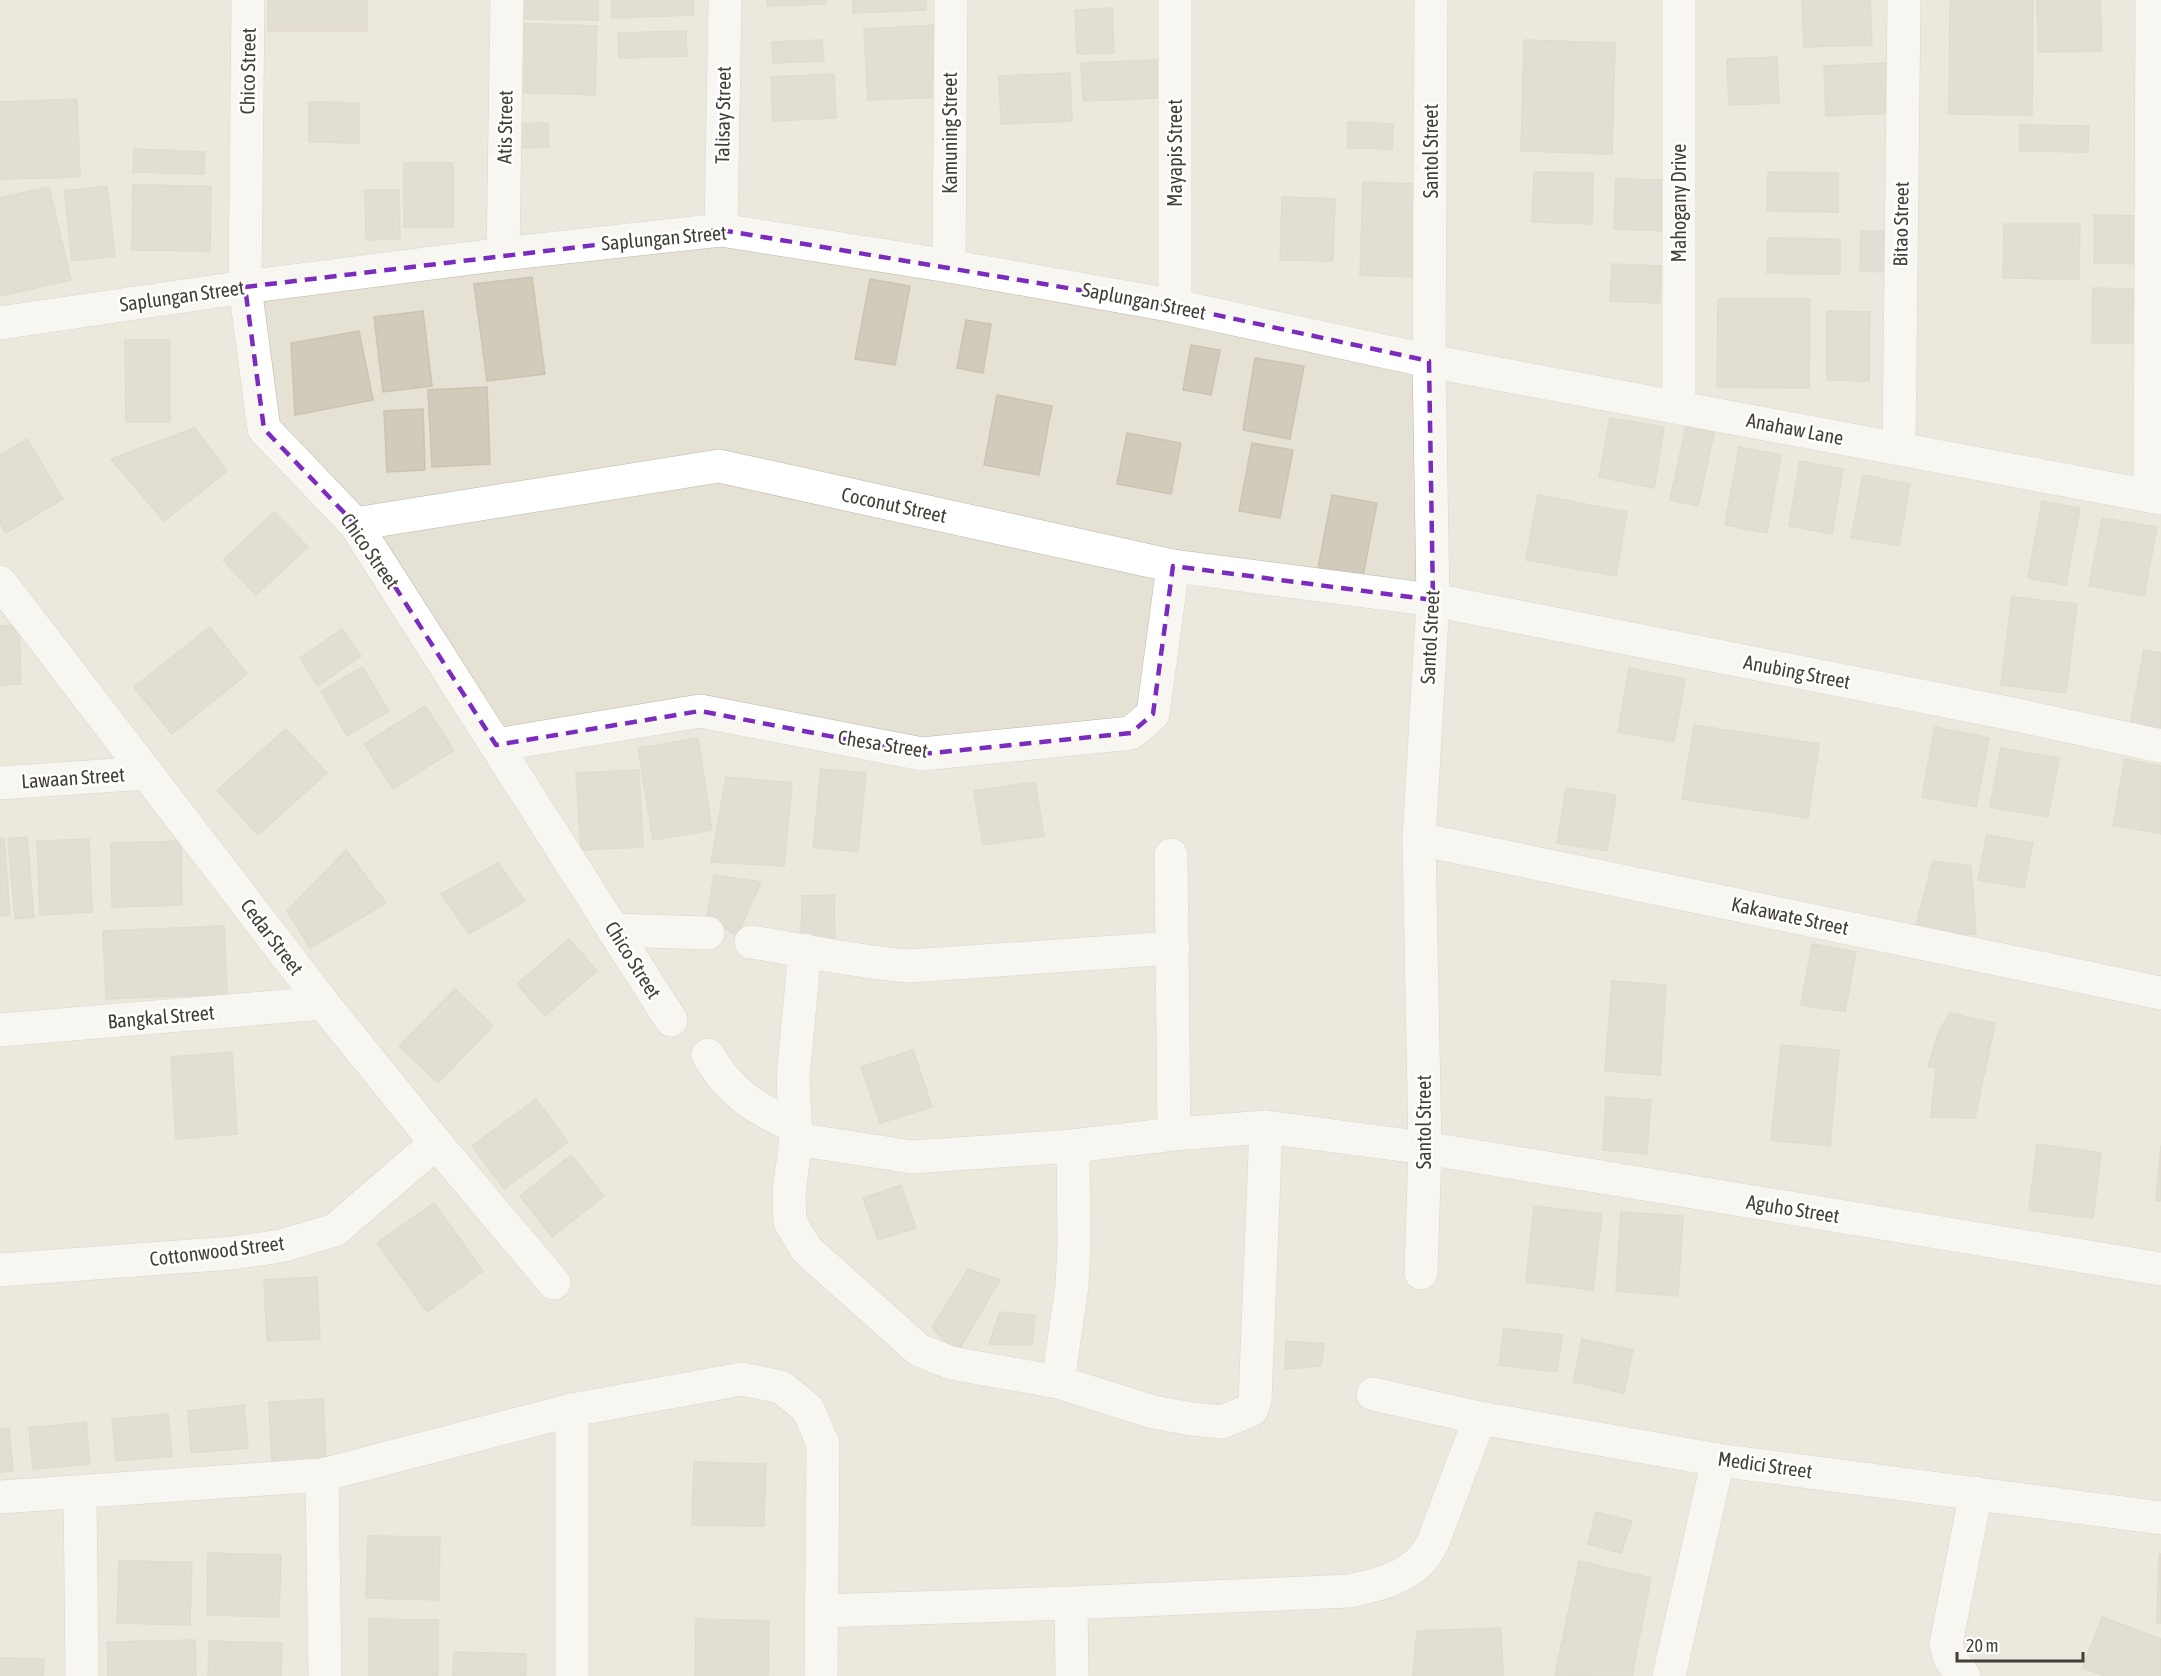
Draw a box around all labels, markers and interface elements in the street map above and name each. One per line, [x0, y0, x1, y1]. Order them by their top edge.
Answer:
street label: Chico Street [235, 27, 260, 115]
street label: Talisay Street [710, 66, 735, 164]
street label: Kamuning Street [938, 72, 961, 194]
street label: Atis Street [492, 90, 517, 164]
street label: Mayapis Street [1163, 99, 1186, 207]
street label: Santol Street [1419, 104, 1442, 198]
street label: Mahogany Drive [1667, 144, 1690, 262]
street label: Bitao Street [1888, 181, 1913, 267]
street label: Saplungan Street [600, 221, 728, 254]
street label: Saplungan Street [118, 275, 246, 316]
street label: Saplungan Street [1080, 277, 1208, 324]
street label: Anahaw Lane [1745, 408, 1846, 449]
street label: Coconut Street [839, 482, 949, 527]
street label: Chico Street [336, 509, 405, 593]
street label: Santol Street [1416, 589, 1443, 685]
street label: Anubing Street [1742, 650, 1853, 693]
street label: Chesa Street [836, 725, 930, 762]
street label: Lawaan Street [20, 762, 126, 793]
street label: Kakawate Street [1729, 892, 1851, 939]
street label: Cedar Street [236, 894, 309, 979]
street label: Chico Street [601, 917, 666, 1003]
street label: Bangkal Street [107, 1000, 216, 1033]
street label: Santol Street [1412, 1075, 1435, 1169]
street label: Aguho Street [1745, 1190, 1841, 1227]
street label: Cottonwood Street [148, 1231, 286, 1270]
street label: Medici Street [1716, 1446, 1814, 1483]
scale bar [1957, 1625, 2083, 1663]
text: 20 m [1966, 1635, 1998, 1656]

